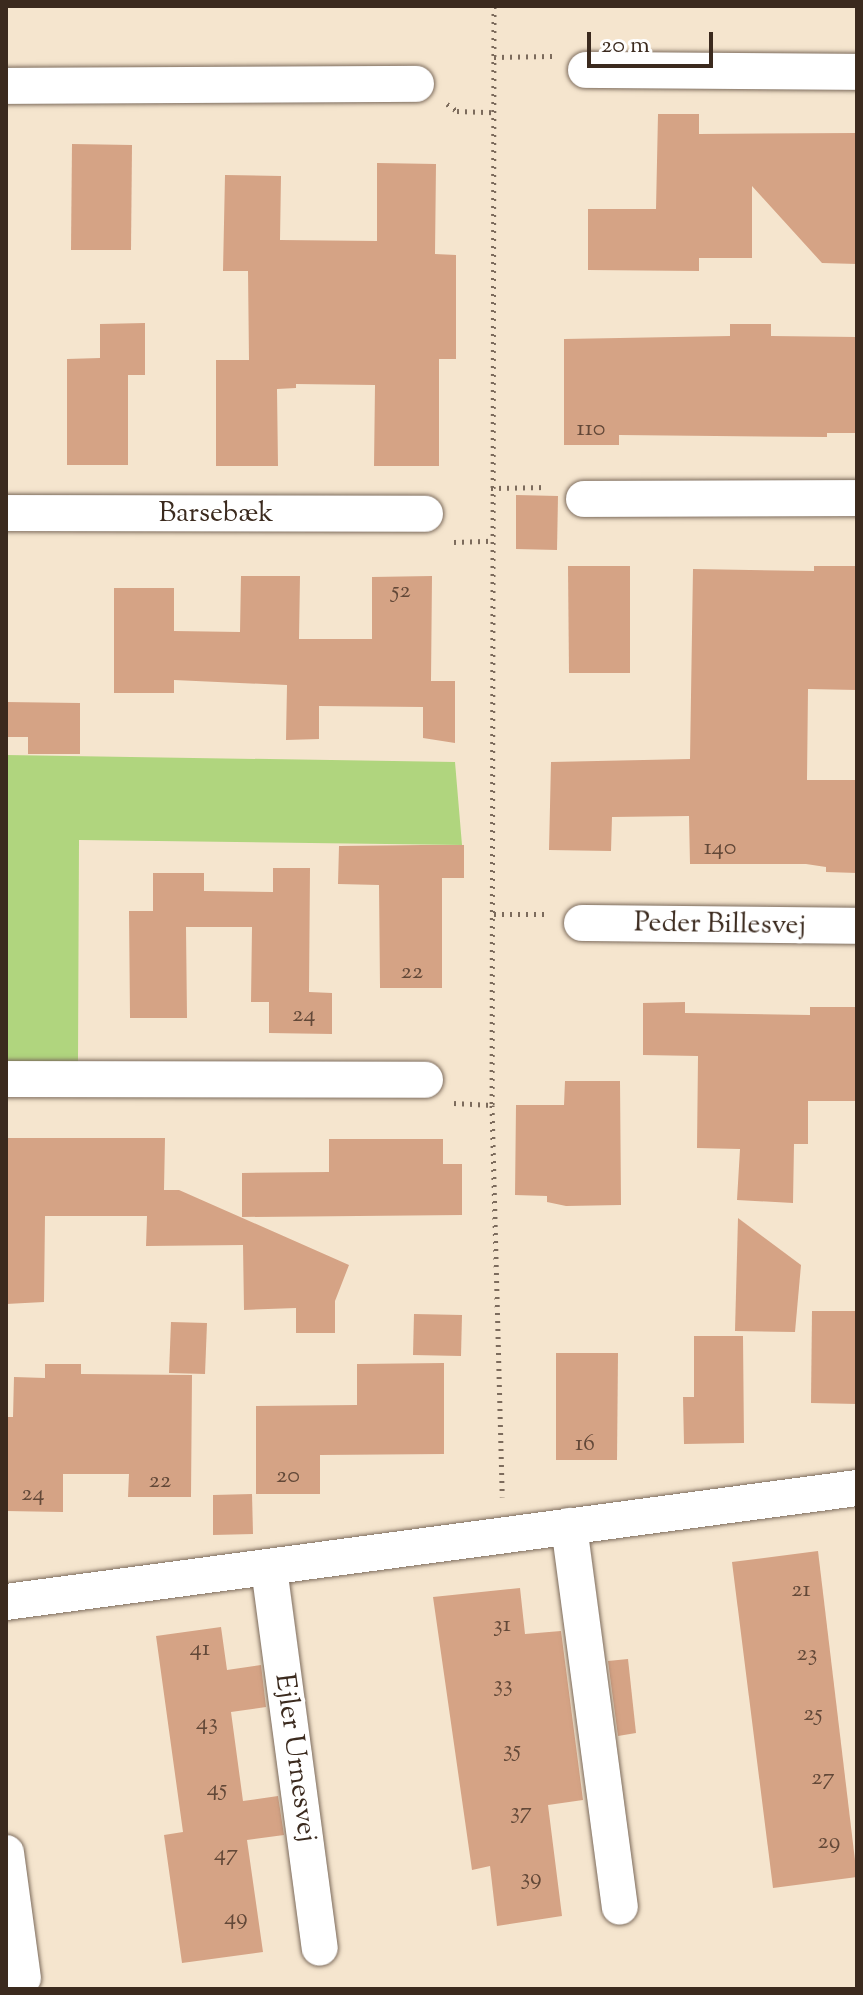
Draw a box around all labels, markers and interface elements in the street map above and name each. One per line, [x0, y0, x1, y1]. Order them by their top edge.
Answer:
scale bar [591, 16, 717, 66]
text: 20 m [601, 29, 650, 63]
house number: 110 [577, 416, 605, 444]
street label: Barsebæk [158, 497, 274, 531]
house number: 52 [391, 578, 411, 606]
house number: 140 [704, 835, 736, 863]
street label: Peder Billesvej [634, 907, 806, 943]
house number: 22 [401, 959, 423, 987]
house number: 24 [292, 1002, 316, 1030]
house number: 16 [575, 1431, 595, 1459]
house number: 20 [276, 1463, 300, 1491]
house number: 22 [149, 1468, 171, 1496]
house number: 24 [21, 1481, 45, 1509]
house number: 21 [791, 1577, 811, 1605]
house number: 31 [493, 1612, 511, 1640]
house number: 41 [190, 1636, 210, 1664]
house number: 23 [797, 1641, 817, 1669]
street label: Ejler Urnesvej [267, 1672, 323, 1844]
house number: 33 [493, 1672, 513, 1700]
house number: 25 [803, 1701, 823, 1729]
house number: 43 [196, 1710, 218, 1738]
house number: 35 [503, 1737, 521, 1765]
house number: 27 [811, 1765, 835, 1793]
house number: 45 [207, 1776, 227, 1804]
house number: 37 [510, 1799, 532, 1827]
house number: 29 [818, 1829, 840, 1857]
house number: 47 [214, 1841, 238, 1869]
house number: 39 [520, 1865, 542, 1893]
house number: 49 [224, 1905, 248, 1933]

